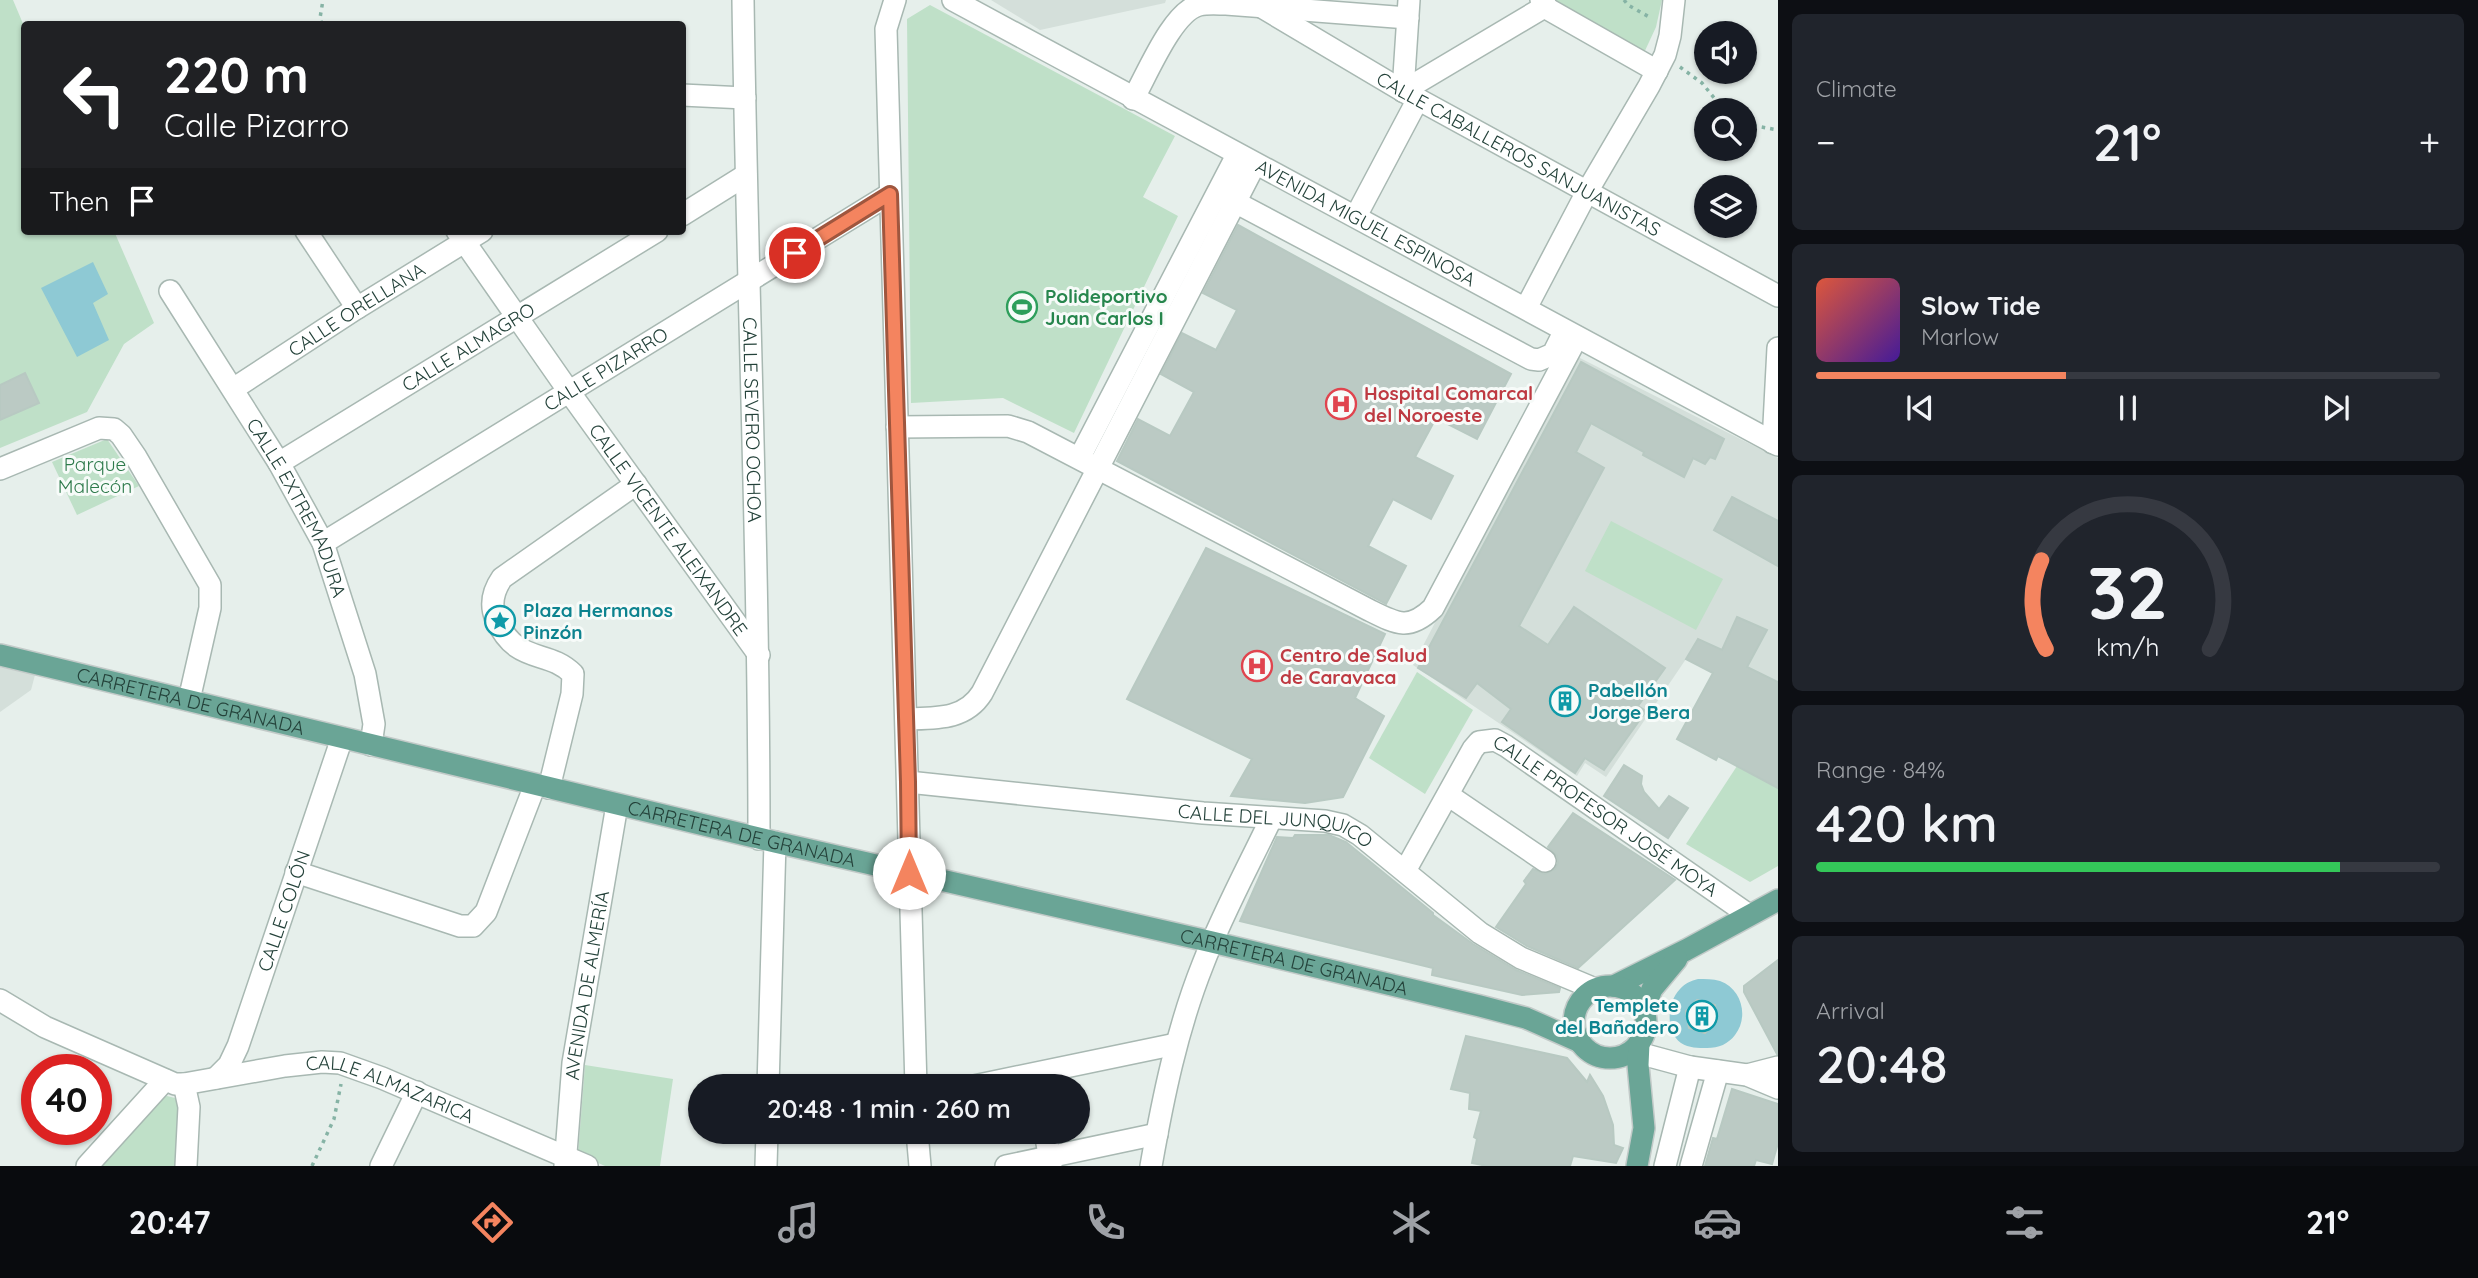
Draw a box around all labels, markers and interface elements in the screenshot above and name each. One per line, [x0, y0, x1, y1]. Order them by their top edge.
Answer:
map controls [1694, 21, 1757, 238]
button: sound [1694, 21, 1757, 84]
text: 220 m [164, 44, 309, 105]
icon: left [49, 49, 140, 140]
street label: CALLE CABALLEROS SANJUANISTAS [1372, 66, 1665, 242]
text: Climate [1816, 74, 1897, 103]
button: search [1694, 98, 1757, 161]
text: Calle Pizarro [164, 105, 349, 145]
text: 21° [2093, 109, 2161, 174]
text: − [1816, 118, 1836, 166]
text: + [2419, 118, 2440, 166]
street label: AVENIDA MIGUEL ESPINOSA [1252, 154, 1480, 292]
button: layers [1694, 175, 1757, 238]
icon: arrive [123, 182, 161, 220]
text: Then [49, 185, 109, 218]
pin [765, 223, 825, 283]
icon: arrive [776, 234, 814, 272]
street label: CALLE ORELLANA [284, 257, 429, 362]
place label: Polideportivo Juan Carlos I [1045, 284, 1168, 330]
text: Slow Tide [1921, 289, 2041, 322]
sports icon: Polideportivo Juan Carlos I [1005, 290, 1039, 324]
street label: CALLE ALMAGRO [397, 297, 539, 397]
street label: CALLE SEVERO OCHOA [738, 317, 767, 523]
street label: CALLE PIZARRO [539, 322, 672, 416]
text: Marlow [1921, 322, 1999, 351]
place label: Hospital Comarcal del Noroeste [1364, 381, 1533, 427]
hospital icon: Hospital Comarcal del Noroeste [1324, 387, 1358, 421]
icon: previous [1901, 389, 1939, 427]
icon: pause [2109, 389, 2147, 427]
icon: next [2317, 389, 2355, 427]
street label: CALLE EXTREMADURA [242, 414, 352, 600]
street label: CALLE VICENTE ALEIXANDRE [584, 419, 753, 640]
park label: Parque Malecón [58, 452, 132, 498]
text: 32 [2088, 546, 2168, 637]
place label: Plaza Hermanos Pinzón [523, 598, 673, 644]
place icon: Plaza Hermanos Pinzón [483, 604, 517, 638]
text: km/h [2096, 631, 2160, 662]
place label: Centro de Salud de Caravaca [1280, 643, 1427, 689]
hospital icon: Centro de Salud de Caravaca [1240, 649, 1274, 683]
street label: CARRETERA DE GRANADA [74, 662, 307, 740]
place label: Pabellón Jorge Bera [1588, 678, 1690, 724]
building icon: Pabellón Jorge Bera [1548, 684, 1582, 718]
street label: CALLE PROFESOR JOSÉ MOYA [1489, 729, 1723, 902]
text: Range · 84% [1816, 755, 1945, 784]
text: 420 km [1816, 790, 1998, 855]
street label: CARRETERA DE GRANADA [625, 795, 858, 872]
street label: CALLE DEL JUNQUICO [1177, 798, 1378, 853]
position arrow [872, 836, 946, 910]
street label: CALLE COLÓN [252, 847, 315, 975]
street label: AVENIDA DE ALMERÍA [560, 889, 614, 1081]
street label: CARRETERA DE GRANADA [1178, 923, 1410, 1000]
place label: Templete del Bañadero [1555, 993, 1679, 1039]
text: Arrival [1816, 996, 1885, 1025]
building icon: Templete del Bañadero [1685, 999, 1719, 1033]
text: 20:48 [1816, 1031, 1948, 1096]
street label: CALLE ALMAZARICA [305, 1050, 478, 1128]
speed limit sign: 40 [21, 1054, 112, 1145]
text: 20:48 · 1 min · 260 m [767, 1092, 1011, 1125]
icon: directions [468, 1198, 517, 1247]
icon: music [774, 1198, 823, 1247]
icon: phone [1081, 1198, 1130, 1247]
icon: climate [1387, 1198, 1436, 1247]
icon: car [1693, 1198, 1742, 1247]
icon: filters [2000, 1198, 2049, 1247]
text: 20:47 [129, 1202, 211, 1242]
text: 21° [2306, 1202, 2349, 1242]

